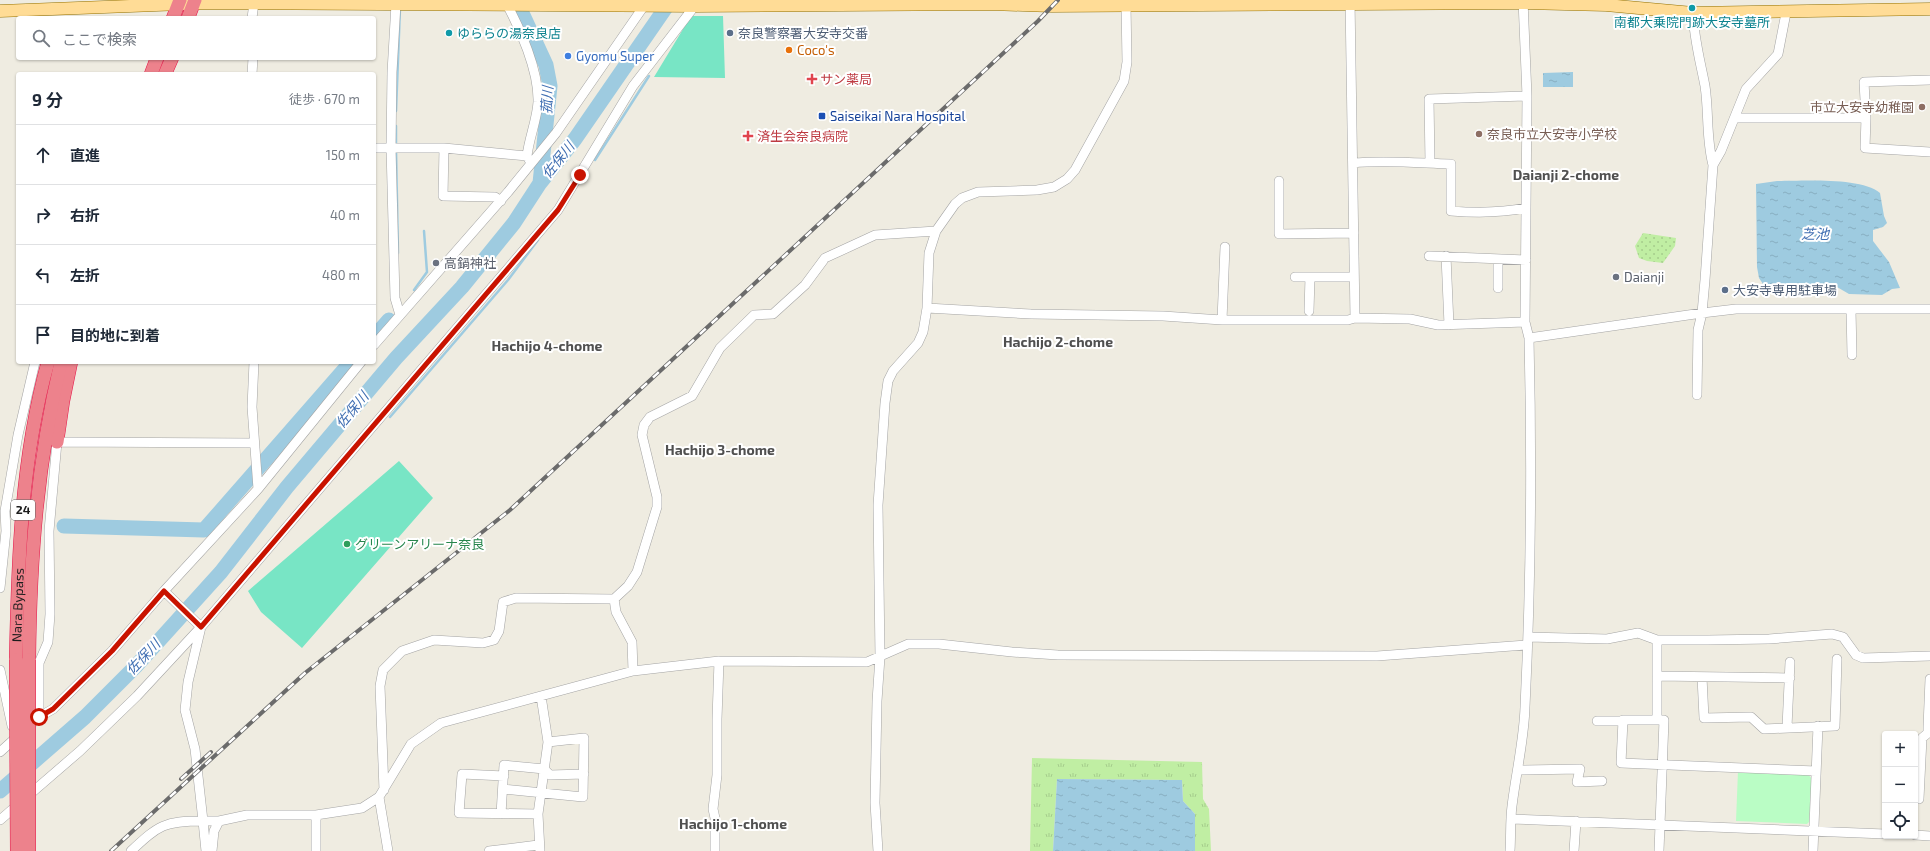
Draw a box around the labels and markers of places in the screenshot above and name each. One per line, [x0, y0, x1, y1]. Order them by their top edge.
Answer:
marker: 南都大乗院門跡大安寺墓所 [1687, 3, 1697, 13]
place label: 南都大乗院門跡大安寺墓所 [1614, 14, 1770, 30]
place label: ゆららの湯奈良店 [457, 25, 561, 41]
place label: 奈良警察署大安寺交番 [738, 25, 868, 41]
marker: ゆららの湯奈良店 [444, 28, 454, 38]
marker: 奈良警察署大安寺交番 [725, 28, 735, 38]
place label: Coco's [797, 42, 835, 58]
marker: Coco's [784, 45, 794, 55]
place label: Gyomu Super [576, 48, 654, 64]
marker: Gyomu Super [563, 51, 573, 61]
place label: サン薬局 [820, 71, 872, 87]
marker: サン薬局 [807, 74, 817, 84]
place label: 市立大安寺幼稚園 [1810, 99, 1914, 115]
marker: 市立大安寺幼稚園 [1917, 102, 1927, 112]
place label: Saiseikai Nara Hospital [830, 108, 965, 124]
marker: Saiseikai Nara Hospital [817, 111, 827, 121]
place label: 奈良市立大安寺小学校 [1487, 126, 1617, 142]
place label: 済生会奈良病院 [757, 128, 848, 144]
marker: 奈良市立大安寺小学校 [1474, 129, 1484, 139]
marker: 済生会奈良病院 [742, 130, 754, 142]
place label: 高鍋神社 [444, 255, 496, 271]
marker: 高鍋神社 [431, 258, 441, 268]
place label: Daianji [1624, 269, 1664, 285]
marker: Daianji [1611, 272, 1621, 282]
place label: 大安寺専用駐車場 [1733, 282, 1837, 298]
marker: 大安寺専用駐車場 [1720, 285, 1730, 295]
place label: グリーンアリーナ奈良 [355, 536, 484, 552]
marker: グリーンアリーナ奈良 [342, 539, 352, 549]

